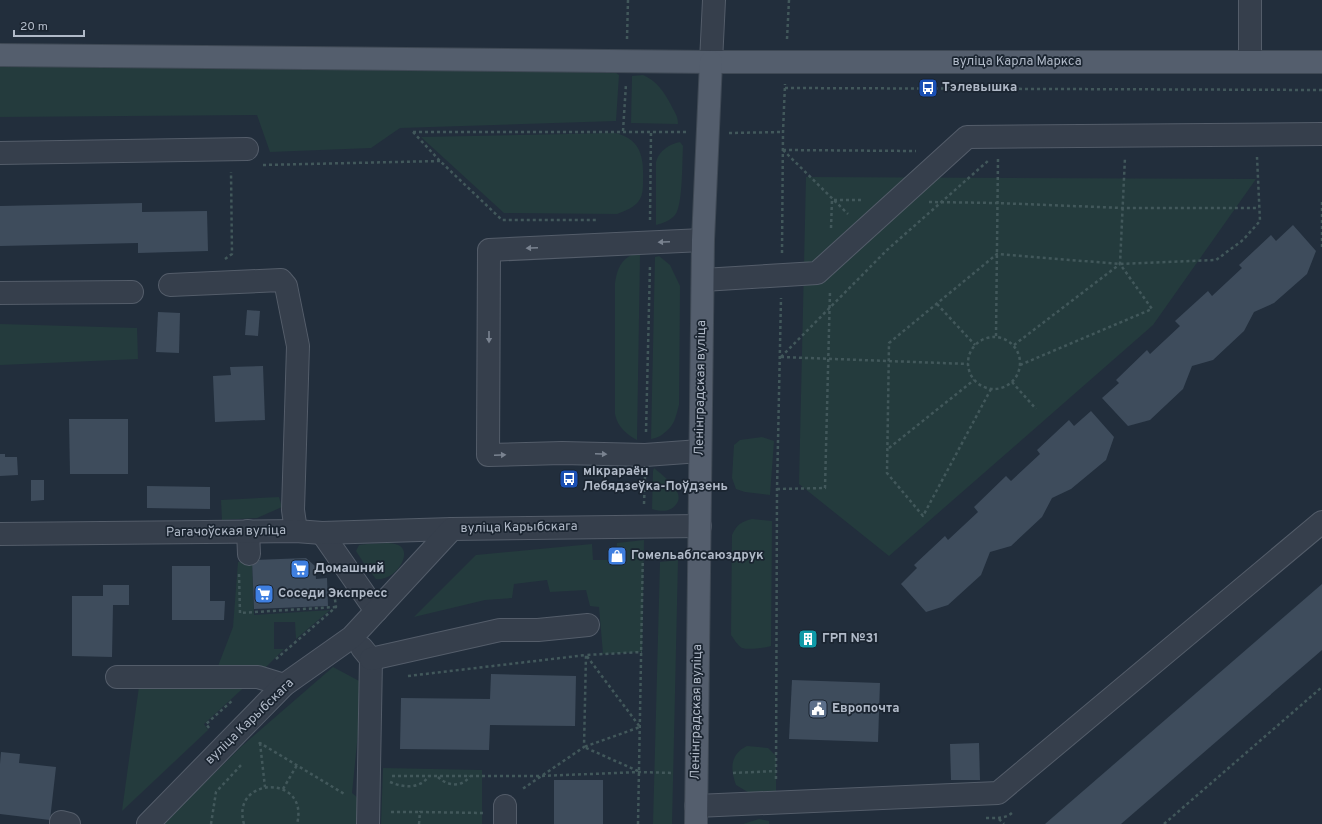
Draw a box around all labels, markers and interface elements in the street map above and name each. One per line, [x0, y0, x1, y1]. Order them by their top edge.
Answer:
scale bar [14, 12, 84, 38]
text: 20 m [20, 19, 48, 35]
street label: вуліца Карла Маркса [952, 54, 1082, 70]
bus stop icon: Тэлевышка [917, 77, 939, 99]
place label: Тэлевышка [942, 80, 1017, 96]
one-way arrow [658, 238, 670, 245]
one-way arrow [525, 245, 538, 251]
street label: Ленінградская вуліца [692, 320, 710, 456]
one-way arrow [486, 331, 492, 344]
one-way arrow [494, 451, 506, 458]
one-way arrow [595, 451, 608, 457]
place label: мікрараён Лебядзеўка-Поўдзень [583, 464, 728, 495]
bus stop icon: мікрараён Лебядзеўка-Поўдзень [558, 468, 580, 490]
street label: вуліца Карыбскага [460, 519, 578, 537]
street label: Рагачоўская вуліца [166, 523, 286, 541]
shop icon: Гомельаблсаюздрук [606, 545, 628, 567]
place label: Гомельаблсаюздрук [631, 548, 764, 564]
supermarket icon: Домашний [289, 558, 311, 580]
place label: Домашний [314, 561, 384, 577]
supermarket icon: Соседи Экспресс [253, 583, 275, 605]
place label: Соседи Экспресс [278, 586, 388, 602]
building icon: ГРП №31 [797, 628, 819, 650]
place label: ГРП №31 [822, 631, 878, 647]
street label: Ленінградская вуліца [688, 644, 706, 780]
street label: вуліца Карыбскага [202, 676, 298, 768]
public building icon: Европочта [807, 698, 829, 720]
place label: Европочта [832, 701, 900, 717]

